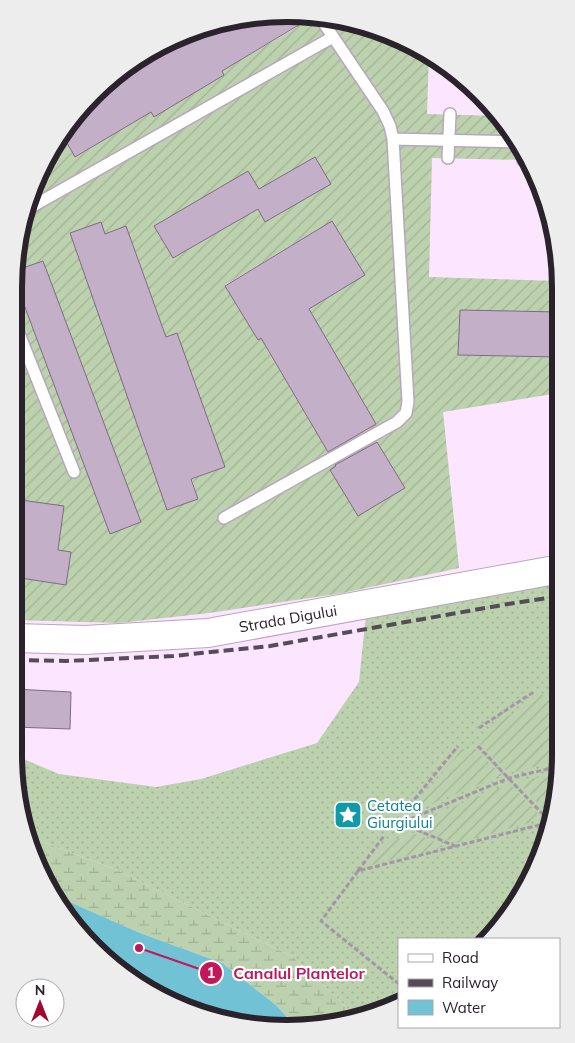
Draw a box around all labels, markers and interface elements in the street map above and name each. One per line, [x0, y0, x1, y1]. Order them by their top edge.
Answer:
street label: Strada Digului [237, 601, 338, 636]
place label: Cetatea Giurgiului [367, 796, 433, 832]
place icon: Cetatea Giurgiului [333, 800, 363, 830]
legend [398, 938, 560, 1028]
text: Road [442, 948, 479, 967]
callout: Canalul Plantelor [198, 958, 375, 989]
text: 1 [206, 963, 216, 982]
text: Canalul Plantelor [233, 963, 365, 983]
text: Railway [442, 973, 498, 992]
north arrow [15, 978, 65, 1028]
text: N [35, 981, 45, 999]
text: Water [442, 998, 486, 1017]

